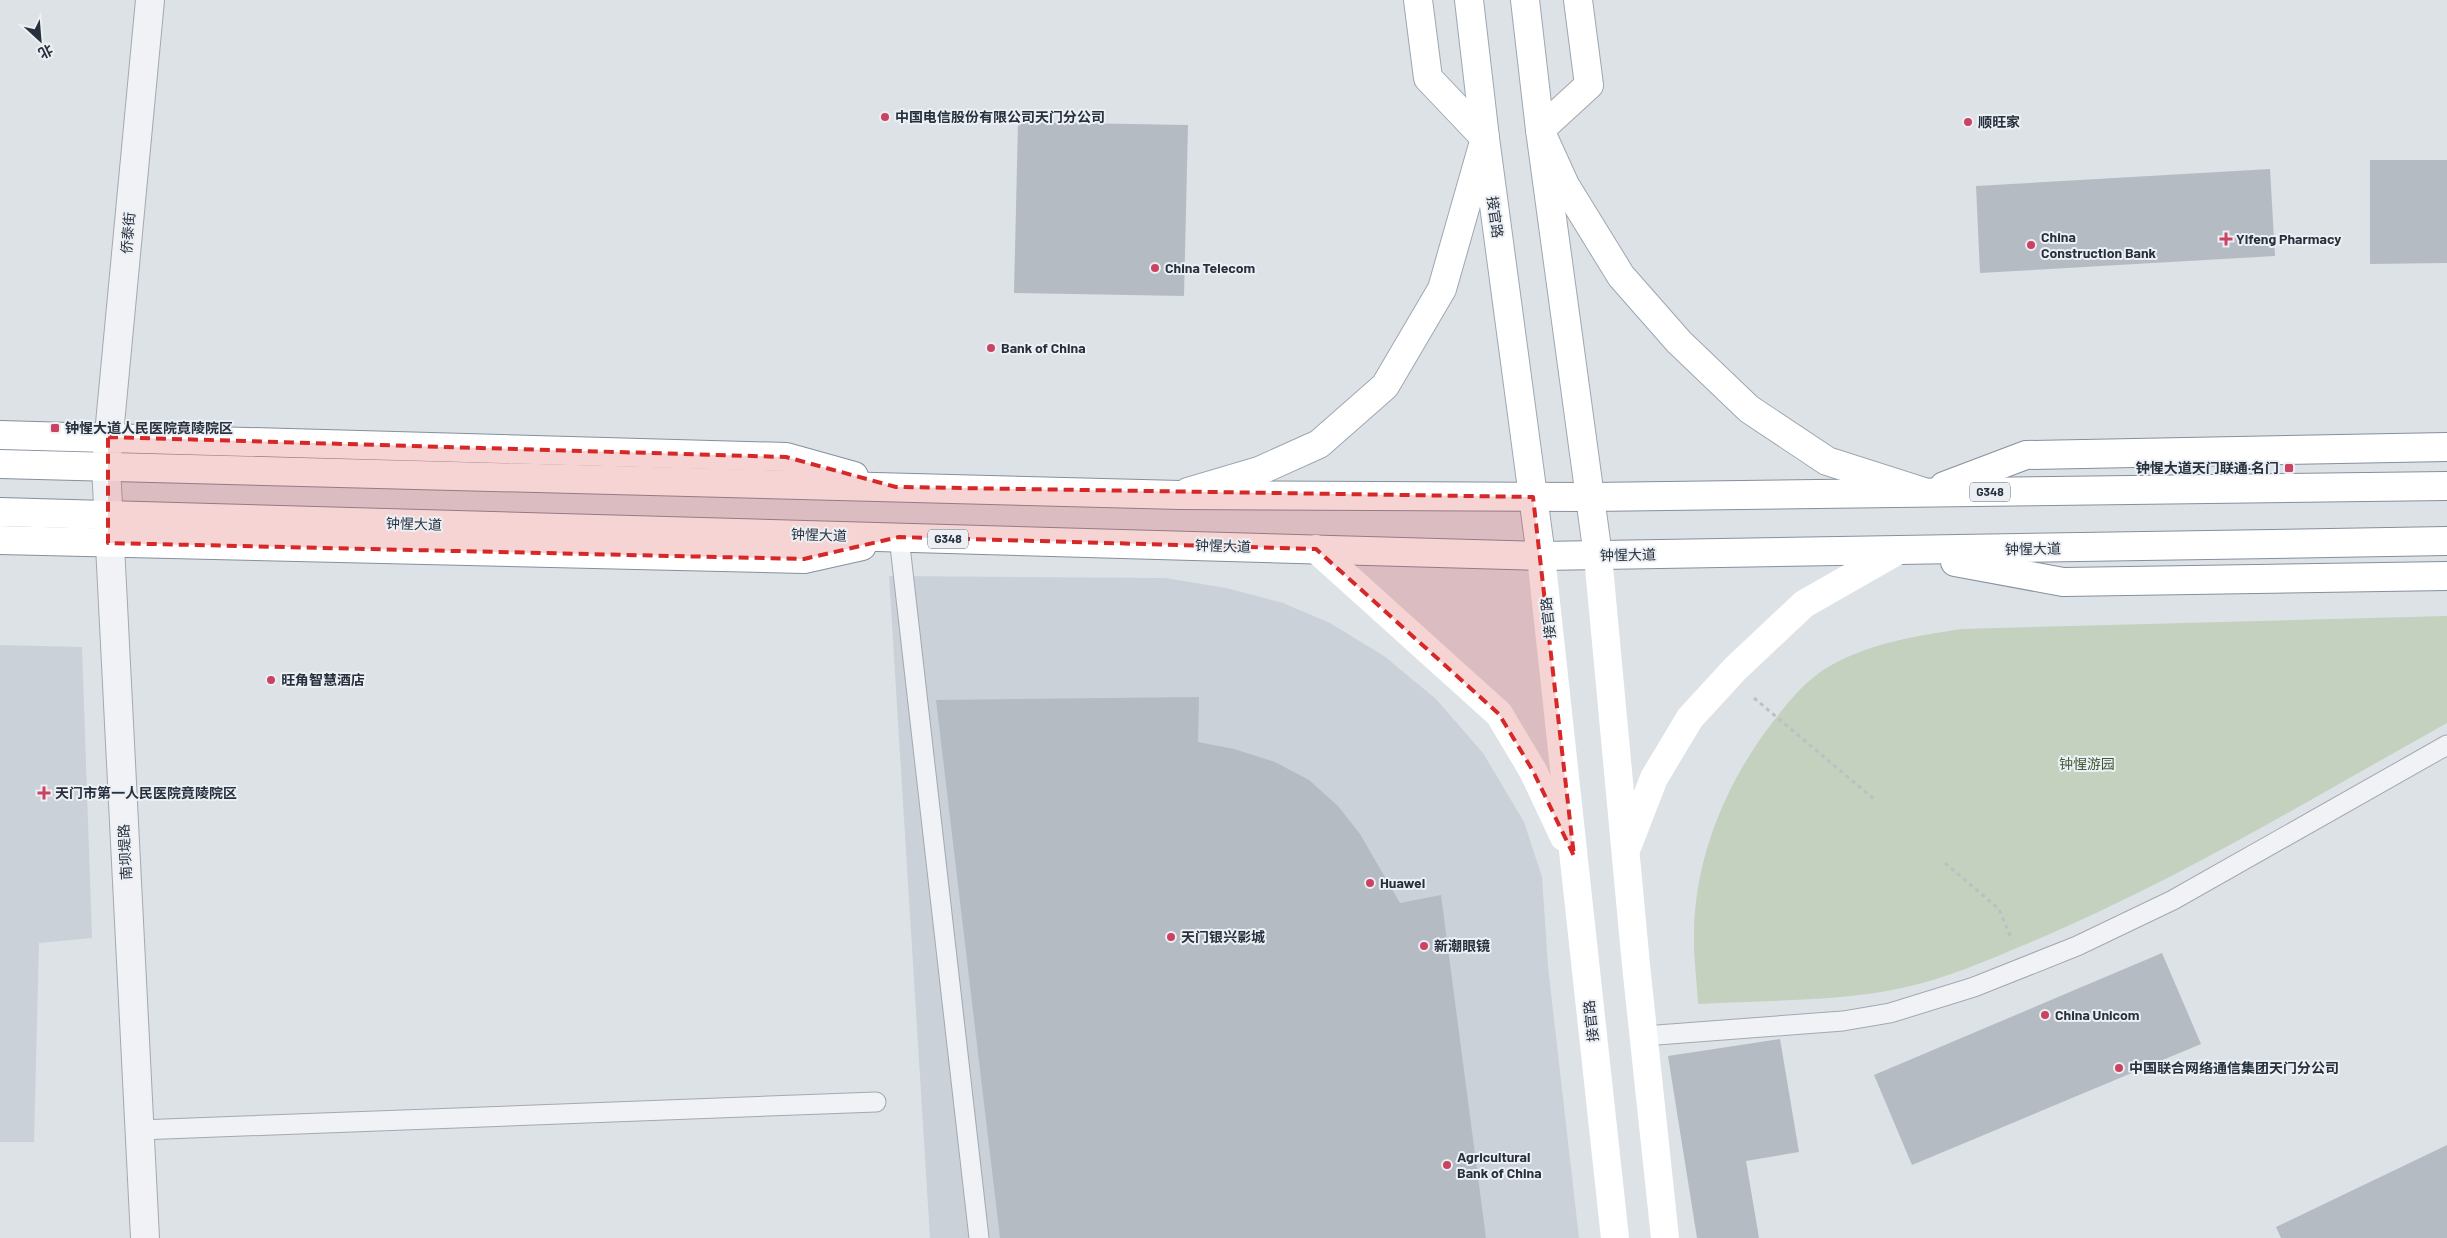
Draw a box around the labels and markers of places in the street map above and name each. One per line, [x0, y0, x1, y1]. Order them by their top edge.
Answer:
place label: 中国电信股份有限公司天门分公司 [895, 108, 1105, 125]
marker: 中国电信股份有限公司天门分公司 [879, 111, 891, 123]
place label: 顺旺家 [1978, 113, 2020, 130]
marker: 顺旺家 [1962, 116, 1974, 128]
place label: China Construction Bank [2041, 228, 2157, 261]
place label: Yifeng Pharmacy [2236, 230, 2341, 247]
marker: Yifeng Pharmacy [2220, 233, 2232, 245]
marker: China Construction Bank [2025, 239, 2037, 251]
place label: China Telecom [1165, 259, 1256, 276]
marker: China Telecom [1149, 262, 1161, 274]
place label: Bank of China [1001, 339, 1086, 356]
marker: Bank of China [985, 342, 997, 354]
place label: 钟惺大道人民医院竟陵院区 [65, 419, 233, 436]
marker: 钟惺大道人民医院竟陵院区 [49, 422, 61, 434]
place label: 钟惺大道天门联通·名门 [2136, 459, 2279, 476]
marker: 钟惺大道天门联通·名门 [2283, 462, 2295, 474]
place label: 旺角智慧酒店 [281, 671, 365, 688]
marker: 旺角智慧酒店 [265, 674, 277, 686]
place label: 天门市第一人民医院竟陵院区 [55, 784, 237, 801]
marker: 天门市第一人民医院竟陵院区 [37, 786, 51, 800]
place label: Huawei [1380, 874, 1425, 891]
marker: Huawei [1364, 877, 1376, 889]
place label: 天门银兴影城 [1181, 928, 1265, 945]
marker: 天门银兴影城 [1165, 931, 1177, 943]
place label: 新潮眼镜 [1434, 937, 1490, 954]
marker: 新潮眼镜 [1418, 940, 1430, 952]
place label: China Unicom [2055, 1006, 2140, 1023]
marker: China Unicom [2039, 1009, 2051, 1021]
place label: 中国联合网络通信集团天门分公司 [2129, 1059, 2339, 1076]
marker: 中国联合网络通信集团天门分公司 [2113, 1062, 2125, 1074]
place label: Agricultural Bank of China [1457, 1148, 1542, 1181]
marker: Agricultural Bank of China [1441, 1159, 1453, 1171]

